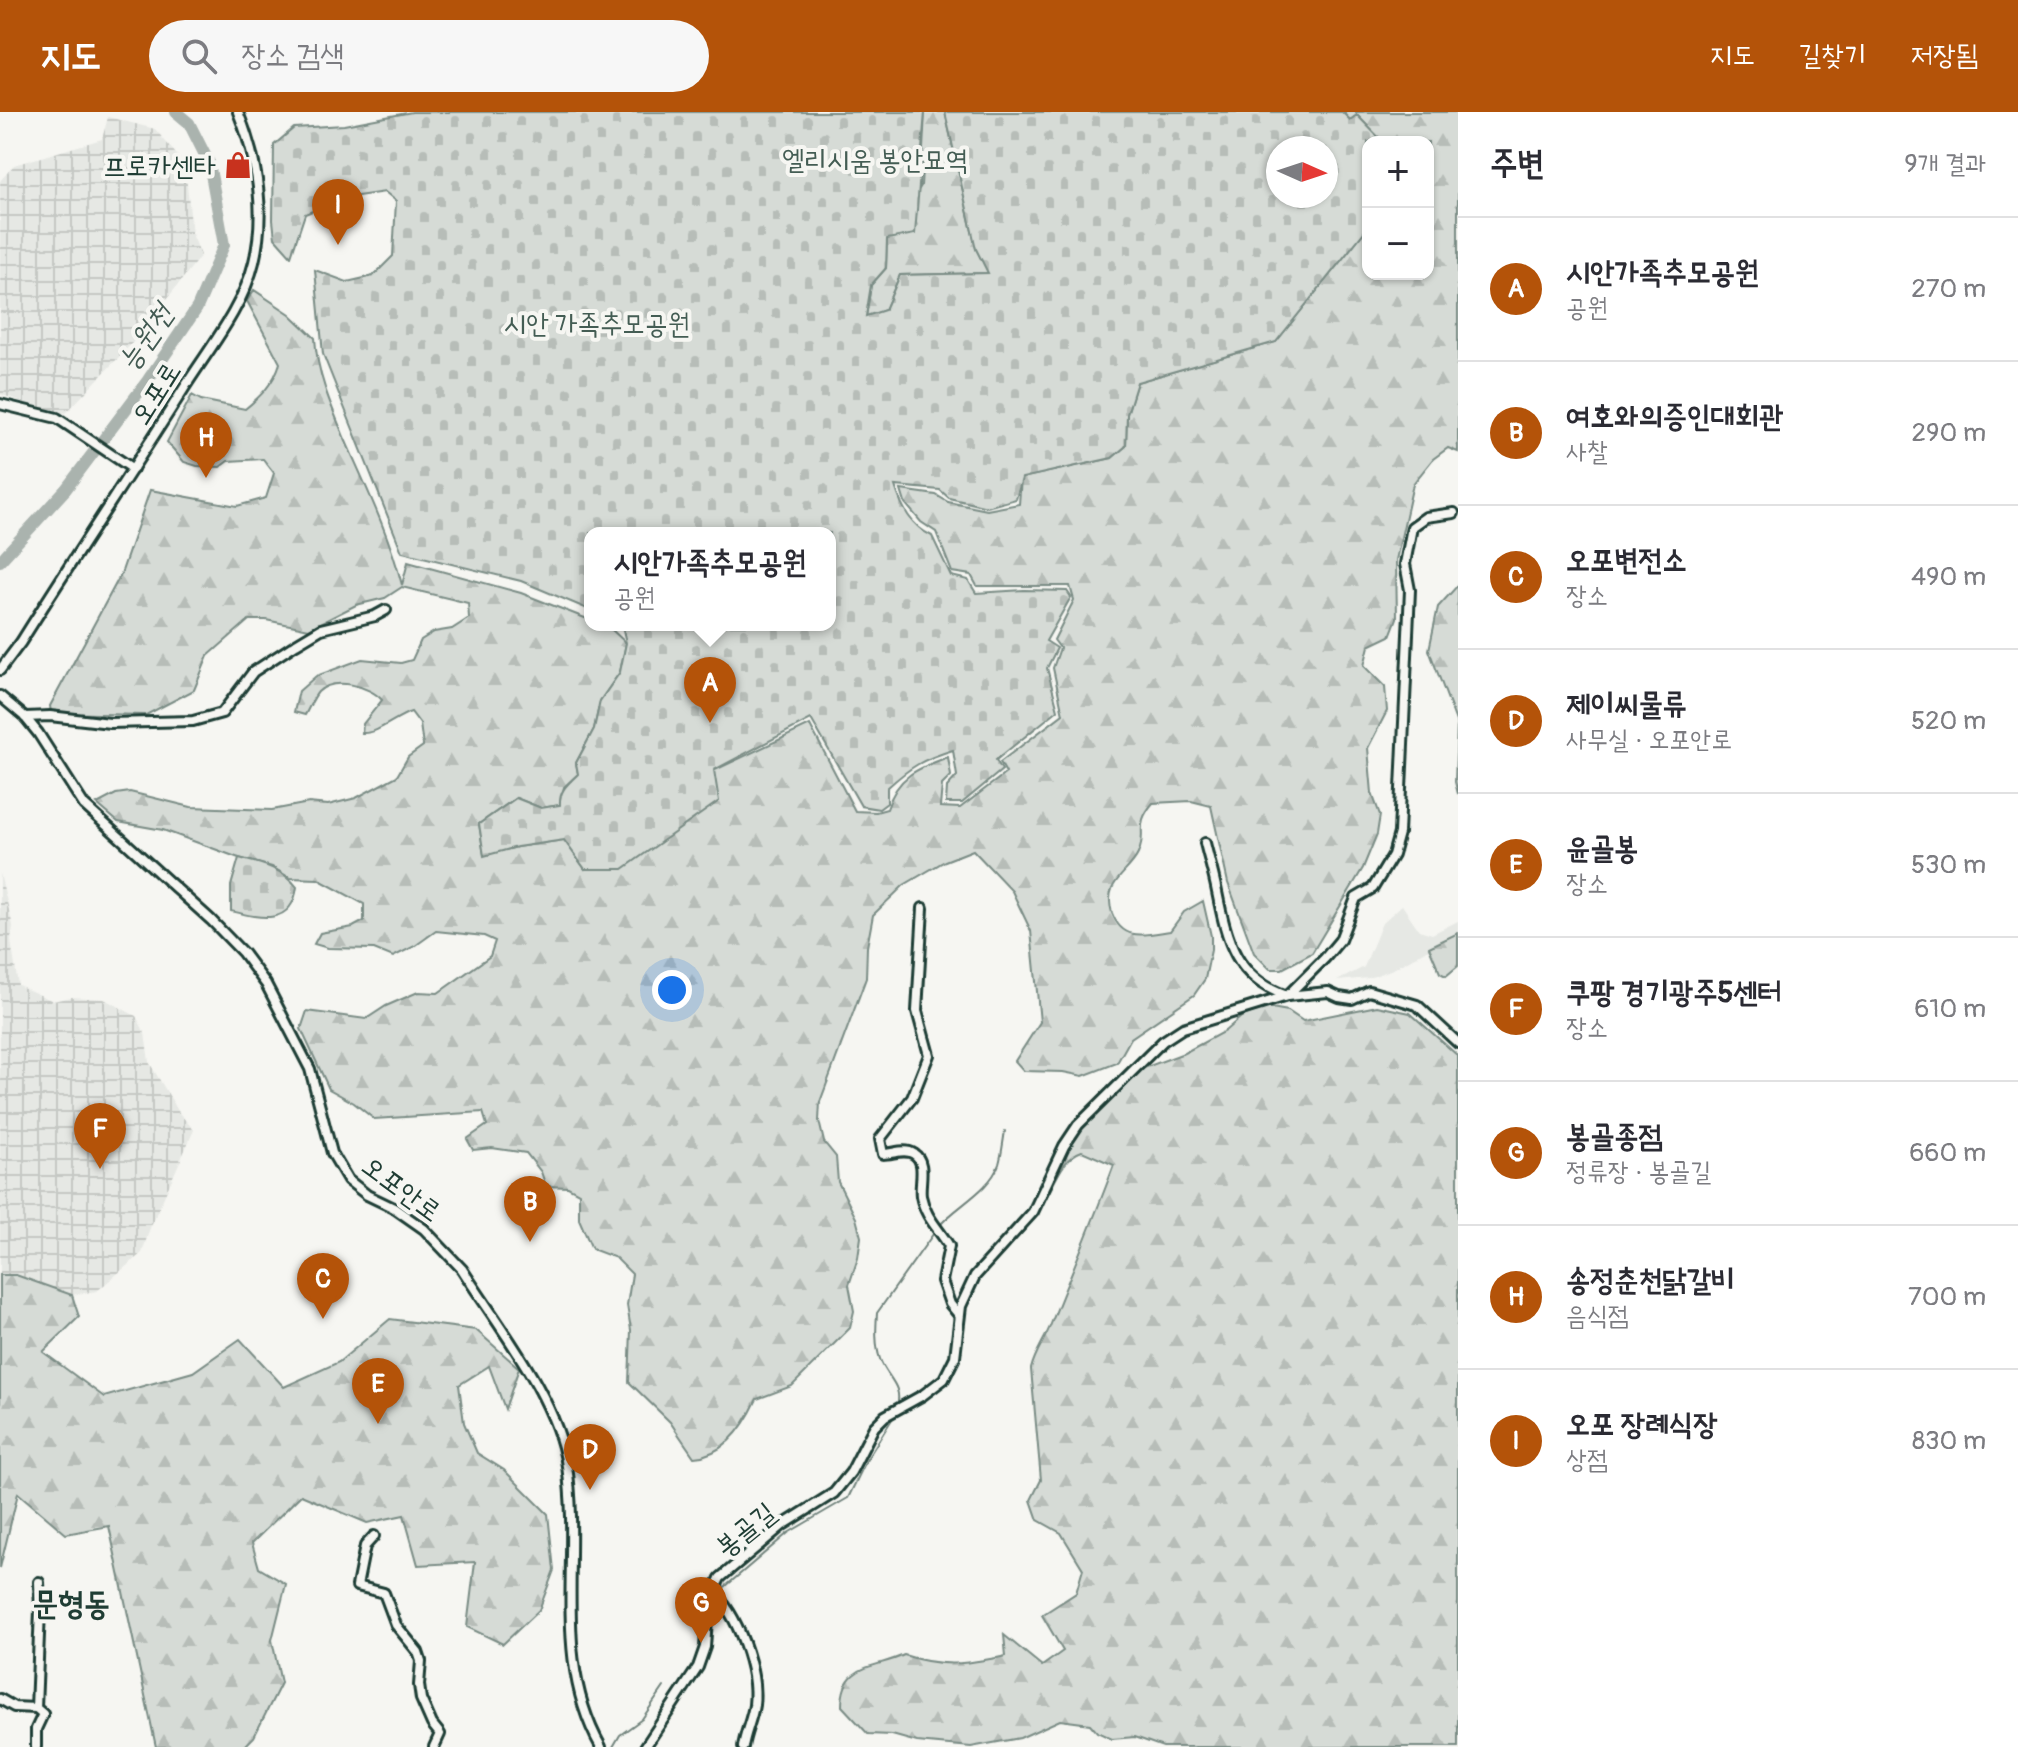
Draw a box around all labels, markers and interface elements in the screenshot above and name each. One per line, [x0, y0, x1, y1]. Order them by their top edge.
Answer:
search box [149, 20, 709, 92]
text: 지도 [40, 32, 101, 80]
icon: search [177, 34, 221, 78]
text: 장소 검색 [241, 37, 344, 74]
text: 지도 [1710, 38, 1755, 73]
text: 길찾기 [1799, 38, 1866, 73]
text: 저장됨 [1910, 38, 1978, 73]
north arrow [1266, 136, 1338, 208]
map controls [1362, 136, 1434, 280]
button: + [1362, 136, 1434, 208]
text: 주변 [1490, 142, 1545, 185]
park label: 엘리시움 봉안묘역 [782, 143, 968, 178]
text: 9개 결과 [1904, 148, 1986, 180]
place label: 프로카센타 [103, 149, 216, 184]
shop icon: 프로카센타 [223, 150, 253, 180]
pin: I [312, 179, 364, 245]
button: − [1362, 208, 1434, 280]
text: 시안가족추모공원 [1566, 254, 1759, 291]
text: A [1508, 273, 1524, 305]
text: 270 m [1911, 273, 1986, 305]
text: 공원 [1566, 292, 1608, 324]
water label: 능원천 [109, 295, 183, 378]
park label: 시안 가족추모공원 [504, 307, 690, 342]
street label: 오포로 [124, 356, 189, 432]
text: 여호와의증인대회관 [1566, 398, 1783, 435]
pin: H [180, 412, 232, 478]
text: B [1509, 417, 1523, 449]
text: 290 m [1912, 417, 1986, 449]
text: 사찰 [1566, 436, 1608, 468]
popup [584, 527, 836, 631]
text: 오포변전소 [1566, 542, 1687, 579]
text: 시안가족추모공원 [613, 544, 807, 581]
text: C [1508, 561, 1524, 593]
text: 490 m [1911, 561, 1986, 593]
text: 장소 [1566, 580, 1608, 612]
text: 공원 [613, 582, 655, 614]
pin: A [684, 657, 736, 723]
text: 제이씨물류 [1566, 686, 1687, 723]
text: D [1508, 705, 1524, 737]
text: 520 m [1911, 705, 1986, 737]
text: 사무실 · 오포안로 [1566, 724, 1732, 756]
text: 윤골봉 [1566, 830, 1638, 867]
text: E [1509, 849, 1523, 881]
text: 530 m [1911, 849, 1986, 881]
text: 장소 [1566, 868, 1608, 900]
your location [652, 970, 692, 1010]
text: 쿠팡 경기광주5센터 [1566, 974, 1782, 1011]
text: F [1508, 993, 1524, 1025]
text: 610 m [1914, 993, 1986, 1025]
text: 장소 [1566, 1012, 1608, 1044]
pin: F [74, 1103, 126, 1169]
text: 봉골종점 [1566, 1118, 1663, 1155]
text: G [1507, 1137, 1525, 1169]
text: 660 m [1909, 1137, 1986, 1169]
street label: 오포안로 [354, 1149, 448, 1230]
text: 정류장 · 봉골길 [1566, 1156, 1711, 1188]
pin: B [504, 1176, 556, 1242]
pin: C [297, 1253, 349, 1319]
text: 송정춘천닭갈비 [1566, 1262, 1735, 1299]
text: H [1508, 1281, 1524, 1313]
text: 700 m [1908, 1281, 1986, 1313]
text: 음식점 [1566, 1300, 1629, 1332]
pin: E [352, 1358, 404, 1424]
text: 오포 장례식장 [1566, 1406, 1717, 1443]
pin: D [564, 1424, 616, 1490]
text: I [1512, 1425, 1520, 1457]
text: 830 m [1912, 1425, 1986, 1457]
text: 상점 [1566, 1444, 1608, 1476]
street label: 봉골길 [709, 1495, 783, 1565]
pin: G [675, 1577, 727, 1643]
district label: 문형동 [32, 1584, 110, 1624]

